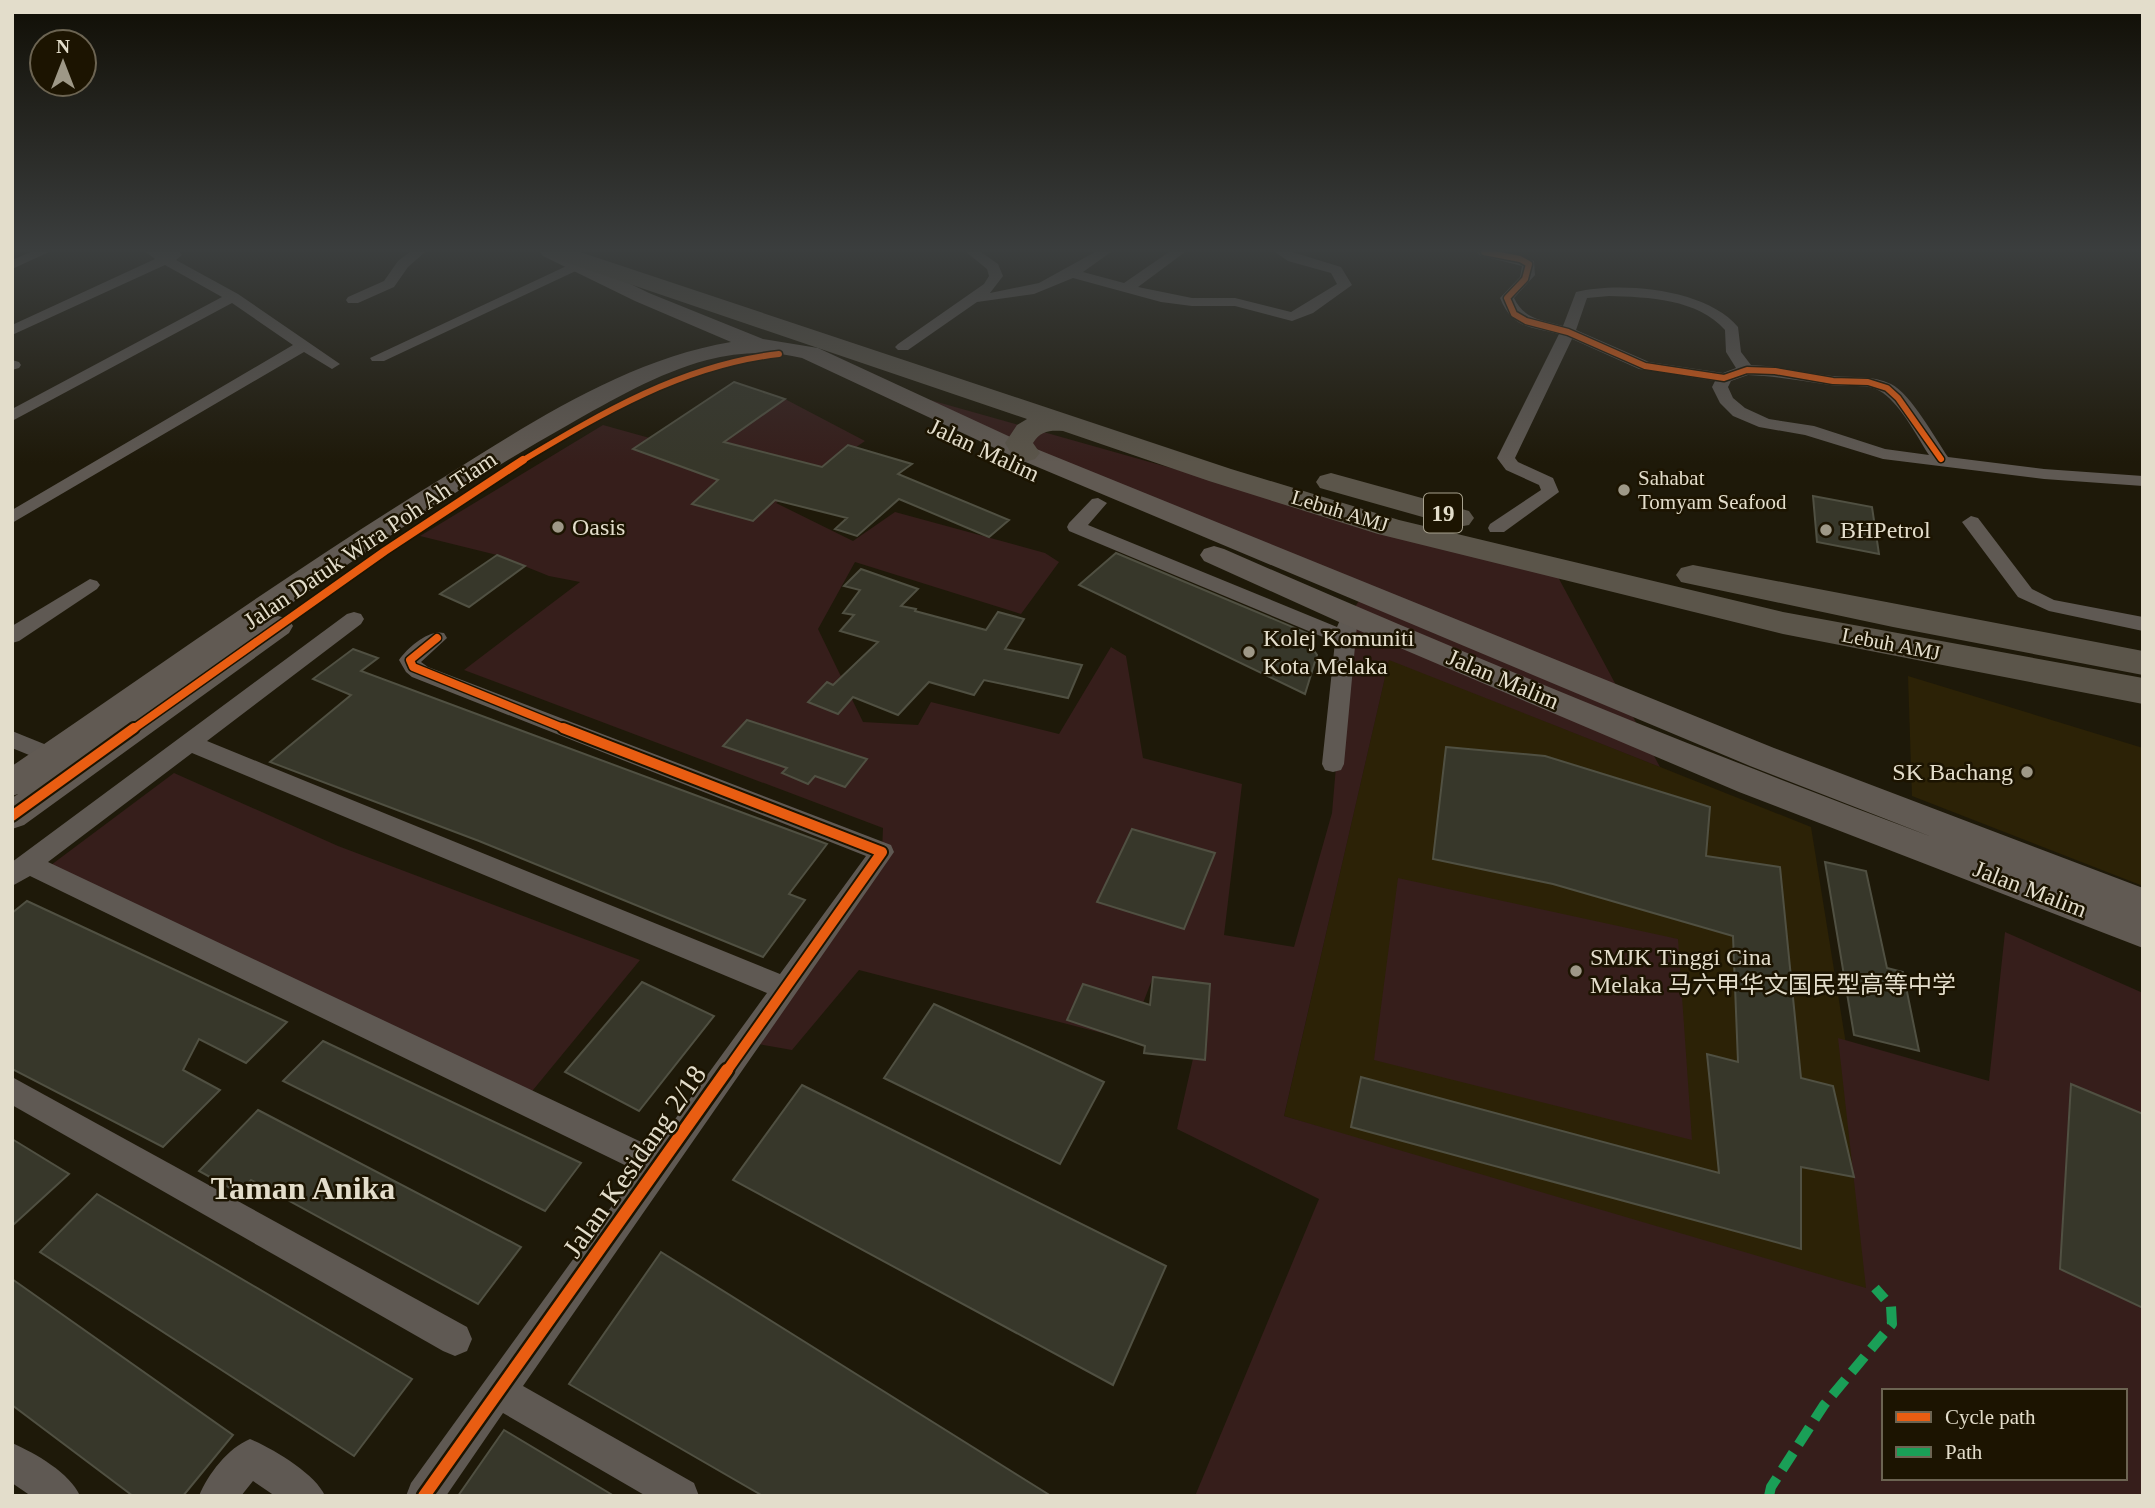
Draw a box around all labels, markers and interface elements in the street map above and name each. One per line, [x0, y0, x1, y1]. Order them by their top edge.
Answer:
north arrow [28, 28, 98, 98]
text: N [56, 36, 70, 57]
street label: Jalan Malim [924, 413, 1044, 487]
street label: Jalan Datuk Wira Poh Ah Tiam [239, 445, 502, 634]
place label: Sahabat Tomyam Seafood [1638, 466, 1787, 514]
marker: Sahabat Tomyam Seafood [1616, 482, 1632, 498]
street label: Lebuh AMJ [1289, 485, 1391, 537]
road number: 19 [1424, 494, 1462, 533]
place label: Oasis [572, 514, 625, 540]
place label: BHPetrol [1840, 517, 1931, 543]
marker: Oasis [550, 519, 566, 535]
marker: BHPetrol [1818, 522, 1834, 538]
street label: Lebuh AMJ [1840, 623, 1942, 665]
place label: Kolej Komuniti Kota Melaka [1263, 625, 1415, 679]
marker: Kolej Komuniti Kota Melaka [1241, 644, 1257, 660]
street label: Jalan Malim [1443, 644, 1563, 714]
place label: SK Bachang [1892, 759, 2013, 785]
marker: SK Bachang [2019, 764, 2035, 780]
street label: Jalan Malim [1970, 855, 2091, 923]
place label: SMJK Tinggi Cina Melaka 马六甲华文国民型高等中学 [1590, 944, 1956, 998]
marker: SMJK Tinggi Cina Melaka 马六甲华文国民型高等中学 [1568, 963, 1584, 979]
street label: Jalan Kesidang 2/18 [557, 1059, 712, 1263]
district label: Taman Anika [211, 1170, 395, 1206]
legend [1882, 1389, 2127, 1480]
text: Cycle path [1945, 1405, 2036, 1429]
text: Path [1945, 1440, 1983, 1464]

